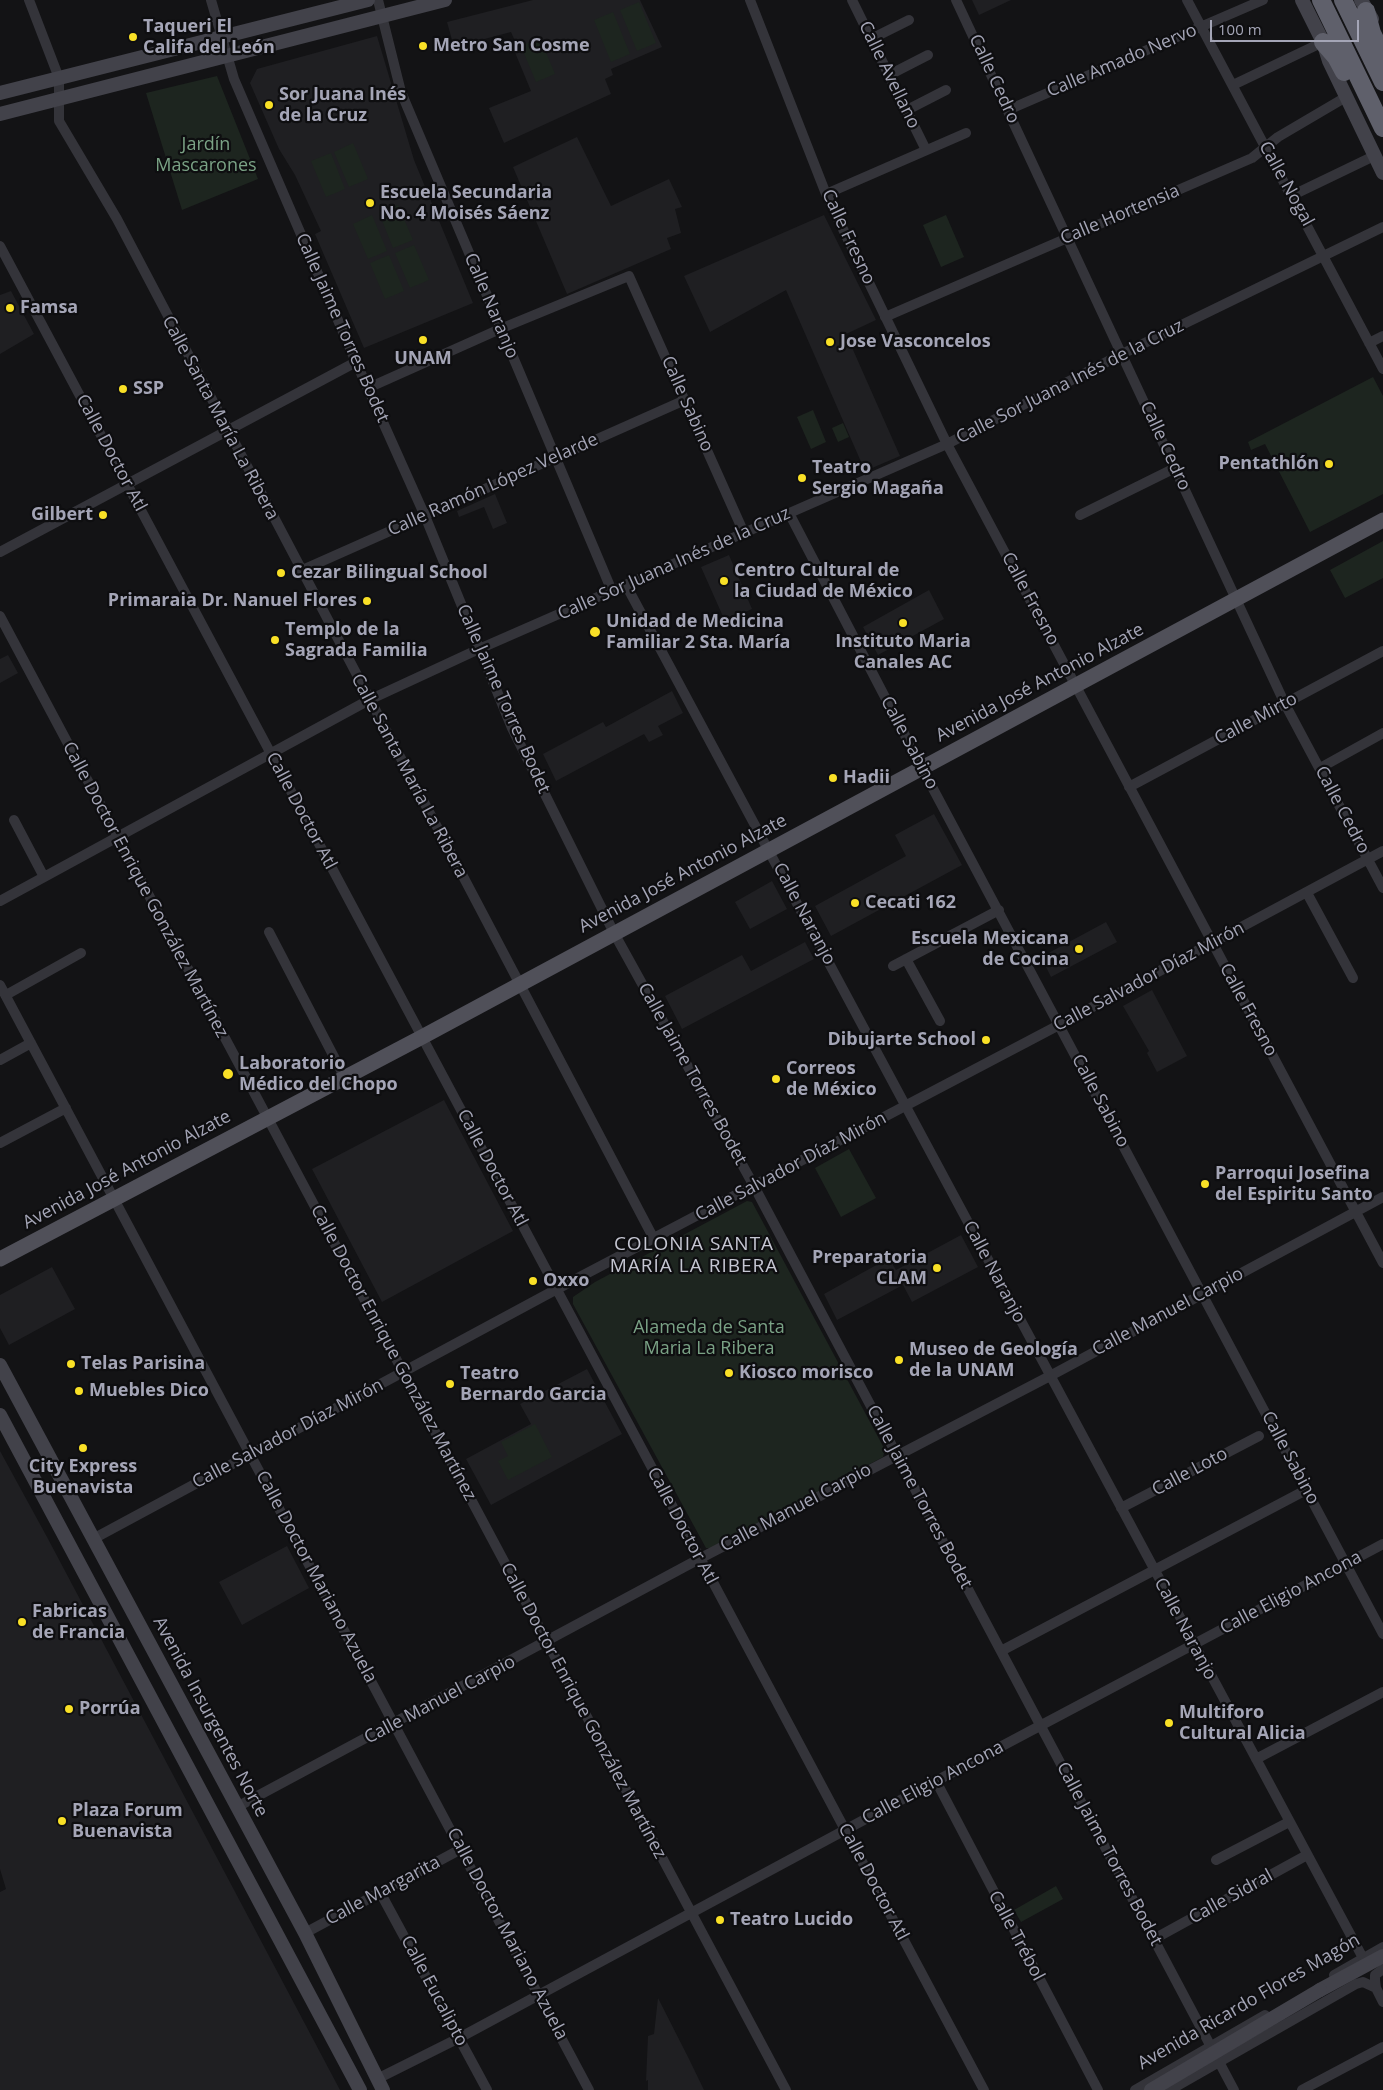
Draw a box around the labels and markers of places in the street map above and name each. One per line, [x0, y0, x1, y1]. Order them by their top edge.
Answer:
place label: Taqueri El Califa del León [143, 16, 275, 58]
marker: Taqueri El Califa del León [127, 31, 139, 43]
place label: Metro San Cosme [433, 35, 590, 57]
marker: Metro San Cosme [417, 40, 429, 52]
place label: Sor Juana Inés de la Cruz [279, 84, 406, 126]
marker: Sor Juana Inés de la Cruz [263, 99, 275, 111]
place label: Escuela Secundaria No. 4 Moisés Sáenz [380, 182, 552, 224]
marker: Escuela Secundaria No. 4 Moisés Sáenz [364, 197, 376, 209]
place label: Famsa [20, 297, 78, 319]
marker: Famsa [4, 302, 16, 314]
place label: Jose Vasconcelos [840, 331, 991, 353]
marker: UNAM [417, 334, 429, 346]
marker: Jose Vasconcelos [824, 336, 836, 348]
place label: UNAM [394, 348, 452, 370]
place label: SSP [133, 378, 164, 400]
marker: SSP [117, 383, 129, 395]
place label: Pentathlón [1218, 453, 1319, 475]
place label: Teatro Sergio Magaña [812, 457, 944, 499]
marker: Pentathlón [1323, 458, 1335, 470]
marker: Teatro Sergio Magaña [796, 472, 808, 484]
place label: Gilbert [31, 504, 93, 526]
marker: Gilbert [97, 509, 109, 521]
place label: Centro Cultural de la Ciudad de México [734, 560, 913, 602]
place label: Cezar Bilingual School [291, 562, 488, 584]
marker: Cezar Bilingual School [275, 567, 287, 579]
marker: Centro Cultural de la Ciudad de México [718, 575, 730, 587]
place label: Primaraia Dr. Nanuel Flores [108, 590, 357, 612]
marker: Primaraia Dr. Nanuel Flores [361, 595, 373, 607]
place label: Unidad de Medicina Familiar 2 Sta. María [606, 611, 790, 654]
marker: Instituto Maria Canales AC [897, 617, 909, 629]
place label: Templo de la Sagrada Familia [285, 619, 428, 662]
marker: Unidad de Medicina Familiar 2 Sta. María [588, 625, 602, 639]
place label: Instituto Maria Canales AC [835, 631, 971, 674]
marker: Templo de la Sagrada Familia [269, 634, 281, 646]
place label: Hadii [843, 767, 890, 789]
marker: Hadii [827, 772, 839, 784]
place label: Cecati 162 [865, 892, 956, 914]
marker: Cecati 162 [849, 897, 861, 909]
place label: Escuela Mexicana de Cocina [911, 928, 1069, 971]
marker: Escuela Mexicana de Cocina [1073, 943, 1085, 955]
place label: Dibujarte School [828, 1029, 976, 1051]
marker: Dibujarte School [980, 1034, 992, 1046]
place label: Laboratorio Médico del Chopo [239, 1053, 398, 1096]
place label: Correos de México [786, 1058, 877, 1100]
marker: Laboratorio Médico del Chopo [221, 1067, 235, 1081]
marker: Correos de México [770, 1073, 782, 1085]
place label: Parroqui Josefina del Espiritu Santo [1215, 1163, 1373, 1206]
marker: Parroqui Josefina del Espiritu Santo [1199, 1178, 1211, 1190]
place label: Preparatoria CLAM [812, 1247, 927, 1290]
marker: Preparatoria CLAM [931, 1262, 943, 1274]
place label: Oxxo [543, 1270, 589, 1292]
marker: Oxxo [527, 1275, 539, 1287]
place label: Museo de Geología de la UNAM [909, 1339, 1078, 1382]
place label: Telas Parisina [81, 1353, 205, 1375]
marker: Museo de Geología de la UNAM [893, 1354, 905, 1366]
marker: Telas Parisina [65, 1358, 77, 1370]
place label: Kiosco morisco [739, 1362, 873, 1384]
place label: Teatro Bernardo Garcia [460, 1363, 607, 1406]
marker: Kiosco morisco [723, 1367, 735, 1379]
marker: Teatro Bernardo Garcia [444, 1378, 456, 1390]
place label: Muebles Dico [89, 1380, 209, 1402]
marker: Muebles Dico [73, 1385, 85, 1397]
marker: City Express Buenavista [77, 1442, 89, 1454]
place label: City Express Buenavista [29, 1456, 137, 1498]
place label: Fabricas de Francia [32, 1601, 125, 1644]
marker: Fabricas de Francia [16, 1616, 28, 1628]
place label: Porrúa [79, 1698, 140, 1720]
place label: Multiforo Cultural Alicia [1179, 1702, 1306, 1745]
marker: Porrúa [63, 1703, 75, 1715]
marker: Multiforo Cultural Alicia [1163, 1717, 1175, 1729]
place label: Plaza Forum Buenavista [72, 1800, 183, 1842]
marker: Plaza Forum Buenavista [56, 1815, 68, 1827]
place label: Teatro Lucido [730, 1909, 853, 1931]
marker: Teatro Lucido [714, 1914, 726, 1926]

